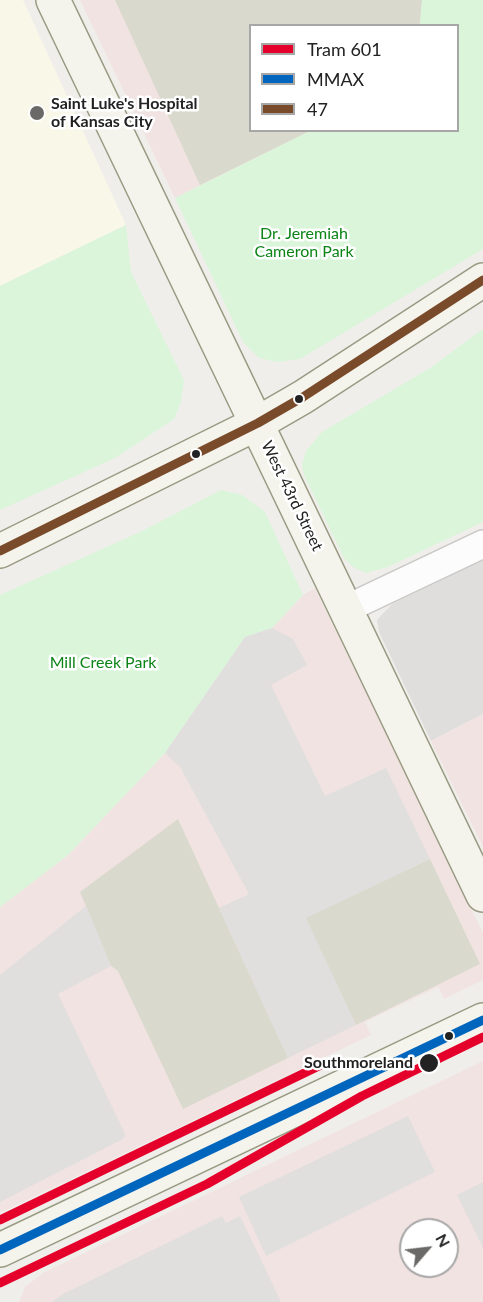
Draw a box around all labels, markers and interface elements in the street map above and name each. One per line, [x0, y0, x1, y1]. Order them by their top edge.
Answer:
legend [249, 24, 459, 132]
text: Tram 601 [307, 38, 382, 60]
text: MMAX [307, 68, 364, 90]
place label: Saint Luke's Hospital of Kansas City [51, 94, 198, 132]
text: 47 [307, 98, 328, 120]
marker: Saint Luke's Hospital of Kansas City [28, 104, 46, 122]
park label: Dr. Jeremiah Cameron Park [254, 224, 354, 262]
unlabelled marker [293, 393, 305, 405]
street label: West 43rd Street [257, 438, 327, 554]
unlabelled marker [190, 448, 202, 460]
park label: Mill Creek Park [50, 653, 156, 673]
unlabelled marker [443, 1030, 455, 1042]
marker: Southmoreland [418, 1052, 440, 1074]
place label: Southmoreland [304, 1053, 413, 1073]
north arrow [399, 1218, 459, 1278]
text: N [432, 1230, 455, 1250]

